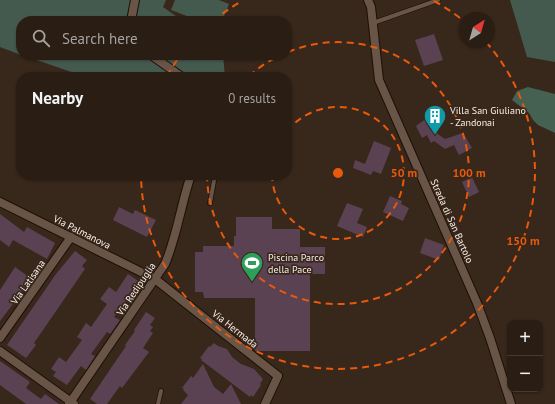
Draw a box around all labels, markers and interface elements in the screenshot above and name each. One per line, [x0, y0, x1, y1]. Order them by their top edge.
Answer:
north arrow [459, 12, 495, 48]
search box [16, 16, 292, 60]
icon: search [30, 27, 52, 49]
text: Search here [62, 29, 138, 48]
text: Nearby [32, 87, 83, 109]
text: 0 results [228, 90, 276, 107]
building icon: Villa San Giuliano - Zandonai [422, 103, 448, 136]
place label: Villa San Giuliano - Zandonai [449, 104, 526, 129]
text: 50 m [391, 165, 417, 180]
text: 100 m [452, 165, 486, 180]
centre of rings [331, 166, 345, 180]
street label: Strada di San Bartolo [428, 177, 476, 265]
street label: Via Palmanova [50, 212, 113, 252]
text: 150 m [506, 233, 540, 248]
sports icon: Piscina Parco della Pace [239, 250, 265, 283]
place label: Piscina Parco della Pace [268, 251, 324, 276]
street label: Via Latisana [7, 257, 48, 308]
street label: Via Redipuglia [113, 260, 159, 319]
street label: Via Hermada [209, 306, 261, 351]
map controls [507, 320, 543, 392]
button: + [507, 320, 543, 356]
button: − [507, 356, 543, 392]

